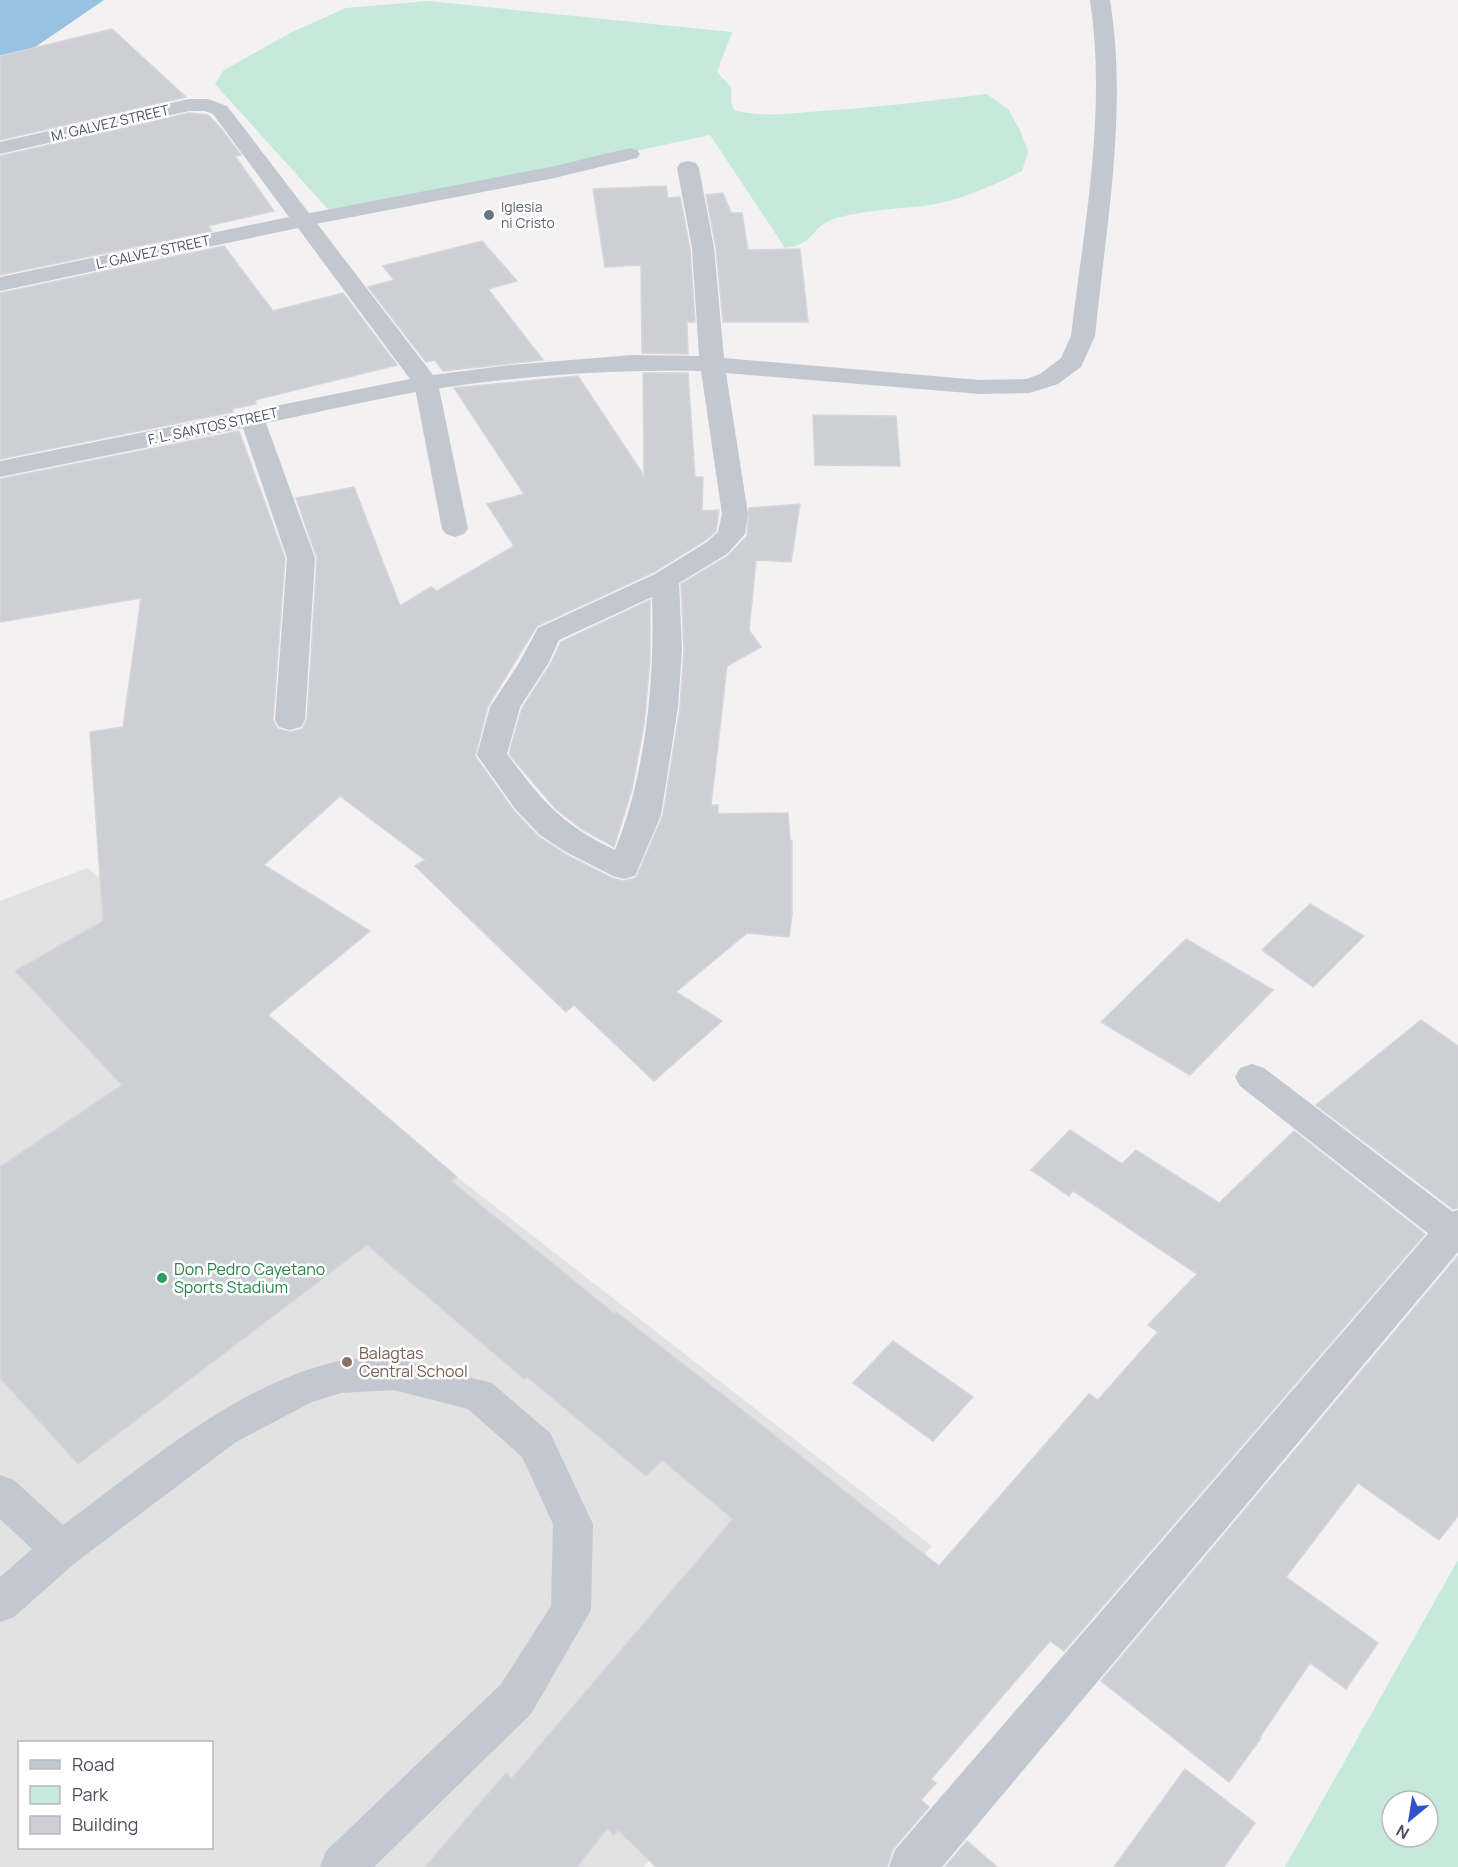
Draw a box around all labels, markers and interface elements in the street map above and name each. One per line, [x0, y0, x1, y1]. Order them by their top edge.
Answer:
street label: M. GALVEZ STREET [49, 100, 171, 145]
place label: Iglesia ni Cristo [501, 197, 555, 232]
marker: Iglesia ni Cristo [482, 208, 496, 222]
street label: L. GALVEZ STREET [94, 230, 212, 273]
street label: F. L. SANTOS STREET [146, 402, 280, 449]
place label: Don Pedro Cayetano Sports Stadium [174, 1258, 325, 1298]
marker: Don Pedro Cayetano Sports Stadium [155, 1271, 169, 1285]
place label: Balagtas Central School [359, 1342, 468, 1382]
marker: Balagtas Central School [340, 1355, 354, 1369]
legend [18, 1741, 213, 1849]
text: Road [72, 1752, 115, 1776]
text: Park [72, 1782, 109, 1806]
north arrow [1380, 1789, 1440, 1849]
text: Building [72, 1812, 138, 1836]
text: N [1392, 1820, 1413, 1844]

